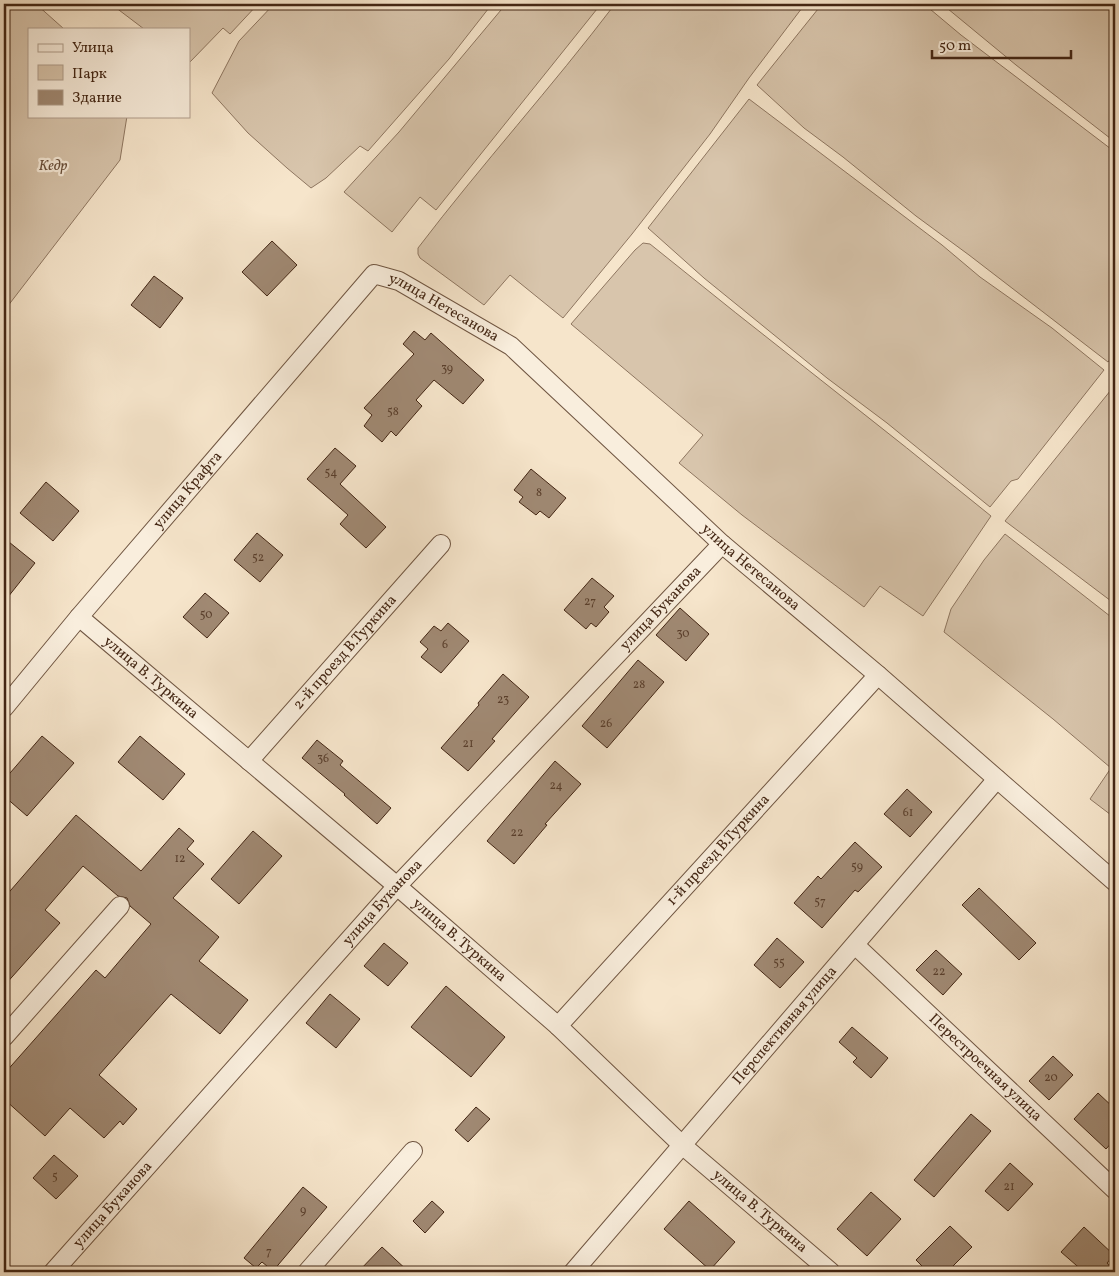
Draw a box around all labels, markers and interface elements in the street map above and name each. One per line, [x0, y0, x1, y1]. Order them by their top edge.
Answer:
legend [28, 28, 190, 118]
scale bar [932, 28, 1070, 60]
text: 50 m [939, 36, 971, 57]
text: Улица [72, 38, 114, 59]
text: Парк [72, 64, 107, 85]
text: Здание [72, 88, 122, 109]
park label: Кедр [39, 156, 67, 177]
street label: улица Нетесанова [386, 268, 503, 347]
house number: 39 [441, 361, 453, 377]
house number: 58 [387, 404, 399, 420]
street label: улица Крафта [149, 447, 227, 534]
house number: 54 [325, 465, 337, 481]
house number: 8 [536, 485, 542, 501]
street label: улица Нетесанова [696, 519, 805, 616]
house number: 52 [252, 550, 264, 566]
street label: улица Буканова [615, 561, 706, 655]
street label: 2-й проезд В.Туркина [288, 590, 402, 714]
house number: 27 [584, 594, 596, 610]
house number: 50 [200, 607, 212, 623]
house number: 30 [676, 626, 690, 642]
street label: улица В. Туркина [99, 631, 203, 724]
house number: 6 [442, 637, 448, 653]
house number: 28 [633, 677, 645, 693]
house number: 23 [497, 692, 509, 708]
house number: 26 [600, 716, 612, 732]
house number: 21 [462, 736, 474, 752]
house number: 36 [317, 751, 329, 767]
house number: 24 [549, 778, 563, 794]
street label: 1-й проезд В.Туркина [662, 790, 775, 911]
house number: 61 [903, 805, 913, 821]
house number: 22 [511, 825, 523, 841]
house number: 12 [174, 851, 186, 867]
street label: улица Буканова [338, 855, 427, 950]
house number: 59 [851, 859, 863, 875]
street label: улица В. Туркина [408, 893, 511, 987]
house number: 57 [814, 894, 826, 910]
house number: 55 [773, 955, 785, 971]
street label: Перспективная улица [728, 962, 842, 1090]
house number: 22 [933, 964, 945, 980]
street label: Перестроечная улица [924, 1009, 1047, 1126]
house number: 20 [1044, 1070, 1058, 1086]
street label: улица Буканова [68, 1157, 157, 1253]
street label: улица В. Туркина [708, 1165, 812, 1258]
house number: 5 [52, 1169, 58, 1185]
house number: 21 [1003, 1179, 1015, 1195]
house number: 9 [300, 1203, 306, 1219]
house number: 7 [266, 1244, 272, 1260]

